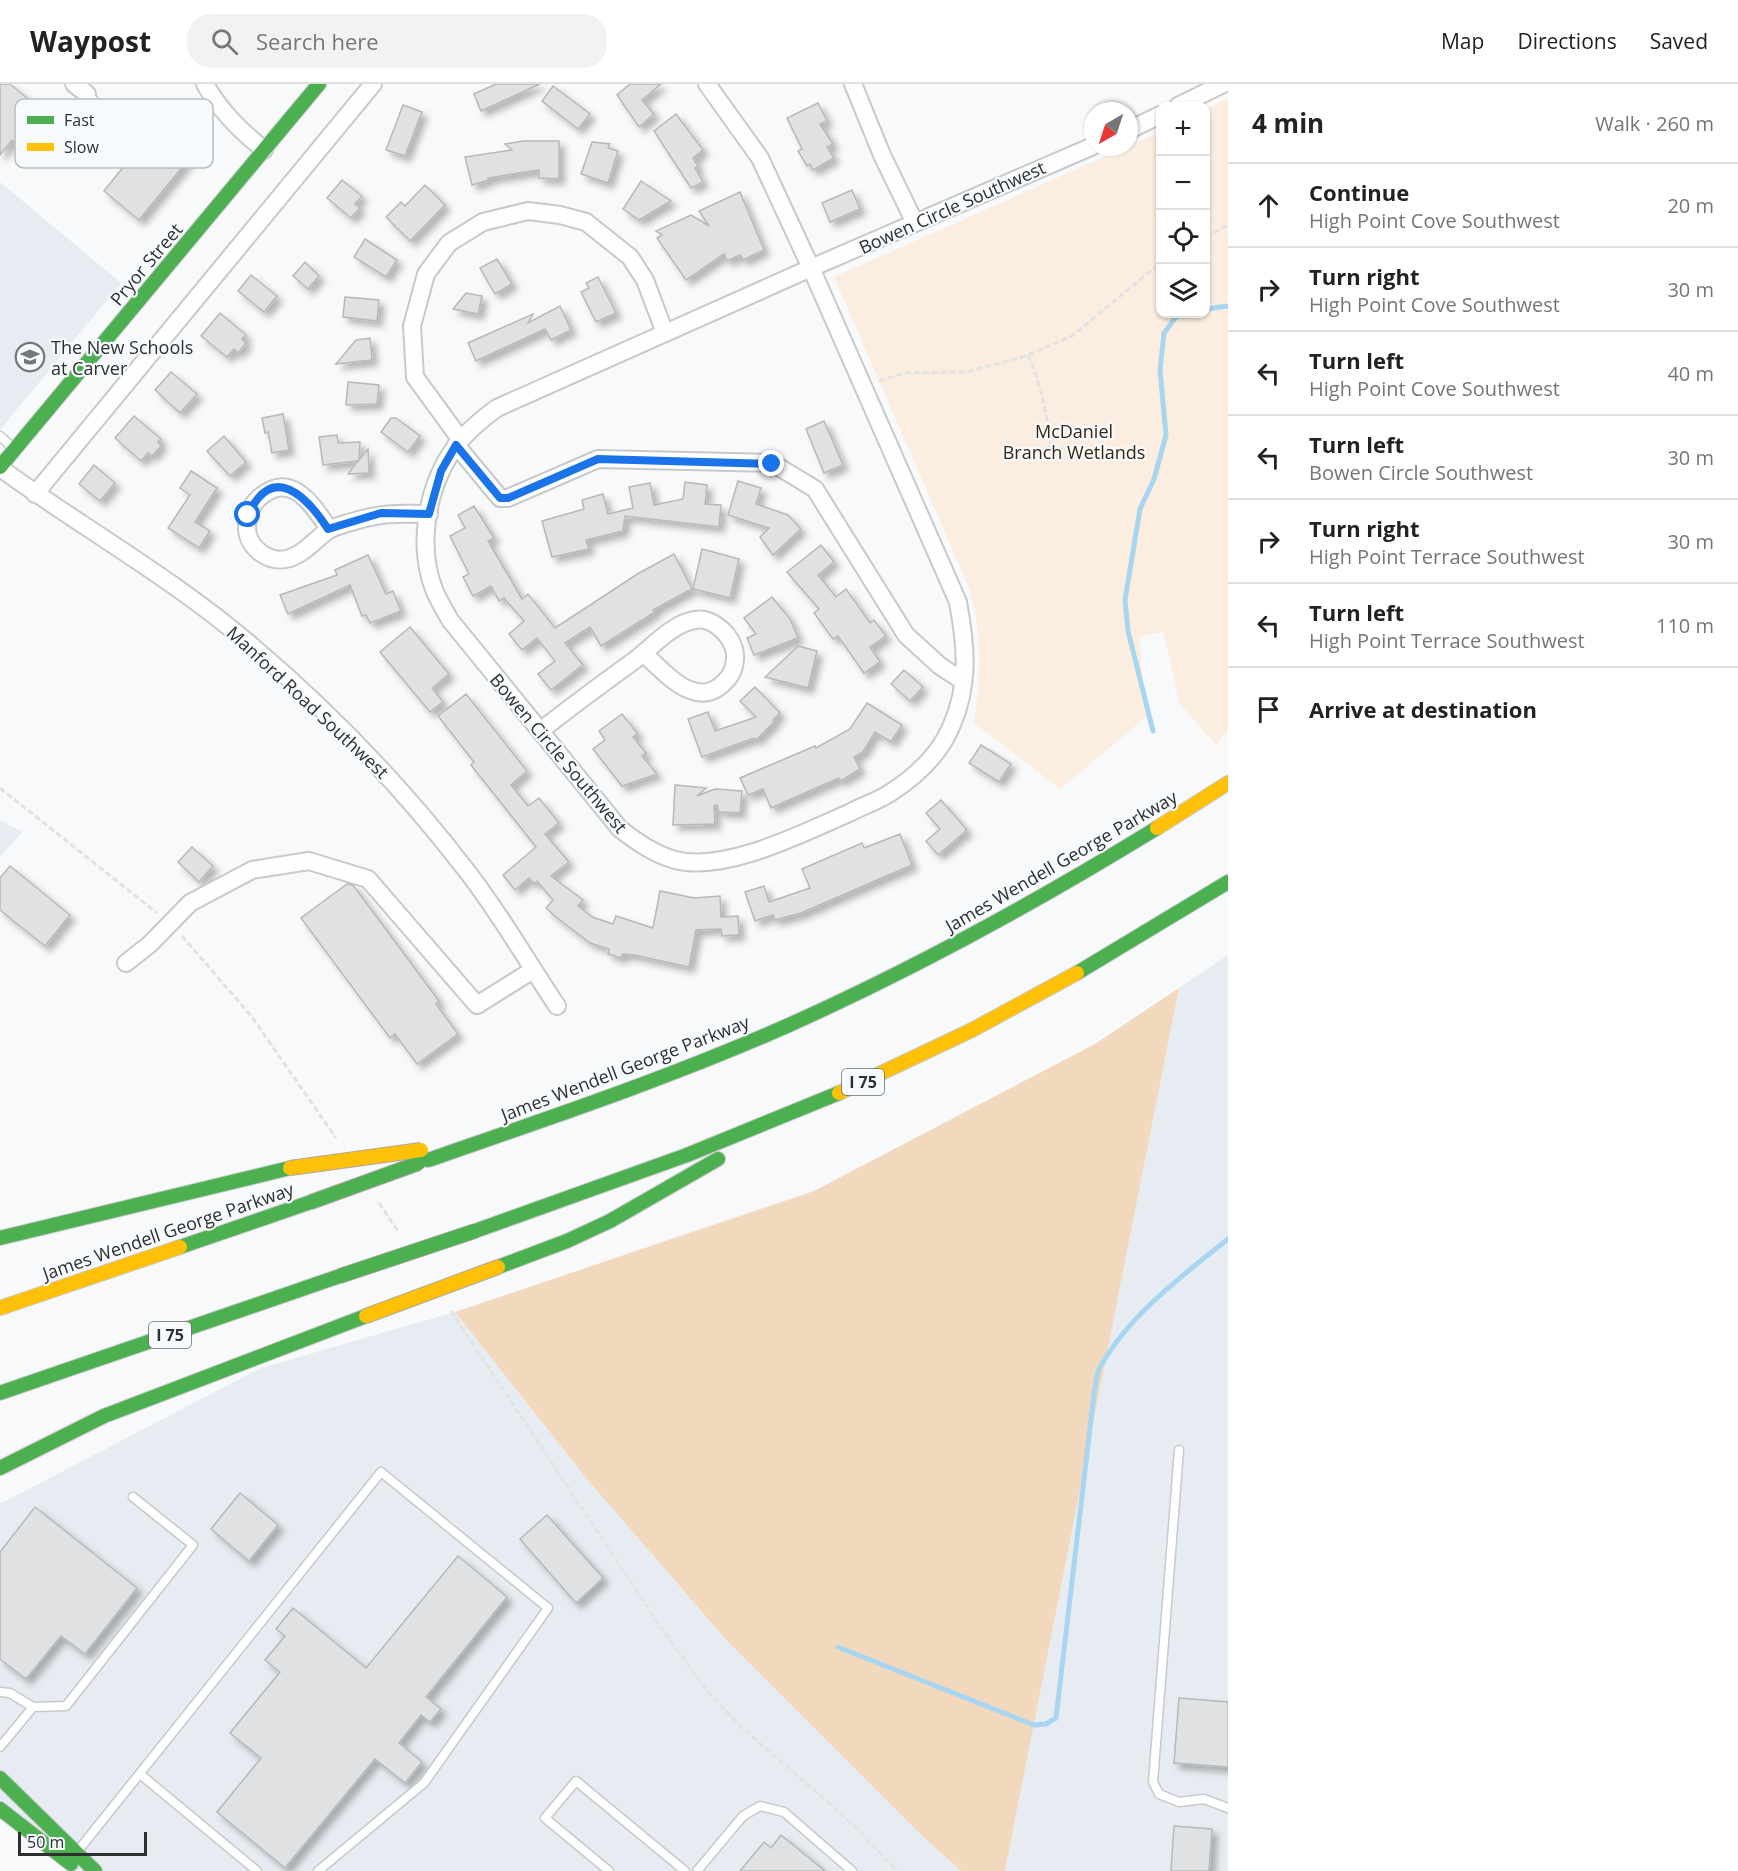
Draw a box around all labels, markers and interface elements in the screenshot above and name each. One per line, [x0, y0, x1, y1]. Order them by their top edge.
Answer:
search box [187, 14, 607, 68]
text: Waypost [30, 22, 151, 60]
icon: search [208, 25, 241, 58]
text: Search here [256, 26, 379, 56]
text: Map [1441, 27, 1484, 55]
text: Directions [1517, 27, 1617, 55]
text: Saved [1650, 27, 1708, 55]
legend [15, 99, 213, 168]
north arrow [1084, 102, 1138, 156]
map controls [1156, 102, 1210, 318]
button: + [1156, 102, 1210, 156]
text: 4 min [1252, 105, 1324, 141]
text: Fast [64, 109, 95, 131]
text: Walk · 260 m [1595, 110, 1714, 137]
text: Slow [64, 136, 99, 158]
street label: Bowen Circle Southwest [855, 155, 1049, 259]
button: − [1156, 156, 1210, 210]
text: Continue [1309, 177, 1409, 207]
icon: ahead [1252, 189, 1285, 222]
text: 20 m [1667, 192, 1714, 219]
text: High Point Cove Southwest [1309, 207, 1560, 234]
button: locate [1156, 210, 1210, 264]
street label: Pryor Street [105, 218, 187, 310]
text: Turn right [1309, 261, 1420, 291]
button: layers [1156, 264, 1210, 318]
icon: right [1252, 273, 1285, 306]
text: 30 m [1667, 276, 1714, 303]
text: High Point Cove Southwest [1309, 291, 1560, 318]
place label: The New Schools at Carver [51, 335, 193, 380]
school or university icon: The New Schools at Carver [14, 341, 46, 373]
text: Turn left [1309, 345, 1404, 375]
icon: left [1252, 357, 1285, 390]
text: 40 m [1667, 360, 1714, 387]
text: High Point Cove Southwest [1309, 375, 1560, 402]
park label: McDaniel Branch Wetlands [1003, 419, 1145, 464]
text: Turn left [1309, 429, 1404, 459]
icon: left [1252, 441, 1285, 474]
text: 30 m [1667, 444, 1714, 471]
route end [758, 450, 784, 476]
text: Bowen Circle Southwest [1309, 459, 1533, 486]
route start [234, 501, 260, 527]
text: Turn right [1309, 513, 1420, 543]
icon: right [1252, 525, 1285, 558]
text: 30 m [1667, 528, 1714, 555]
text: High Point Terrace Southwest [1309, 543, 1585, 570]
text: Turn left [1309, 597, 1404, 627]
icon: left [1252, 609, 1285, 642]
text: 110 m [1656, 612, 1714, 639]
street label: Manford Road Southwest [222, 621, 394, 783]
text: High Point Terrace Southwest [1309, 627, 1585, 654]
street label: Bowen Circle Southwest [485, 668, 633, 838]
icon: arrive [1252, 693, 1285, 726]
text: Arrive at destination [1309, 694, 1537, 724]
street label: James Wendell George Parkway [939, 784, 1182, 938]
street label: James Wendell George Parkway [496, 1009, 753, 1127]
road number: I 75 [842, 1069, 884, 1095]
street label: James Wendell George Parkway [37, 1176, 298, 1286]
road number: I 75 [149, 1322, 191, 1348]
scale bar [18, 1829, 147, 1856]
text: 50 m [27, 1831, 64, 1853]

